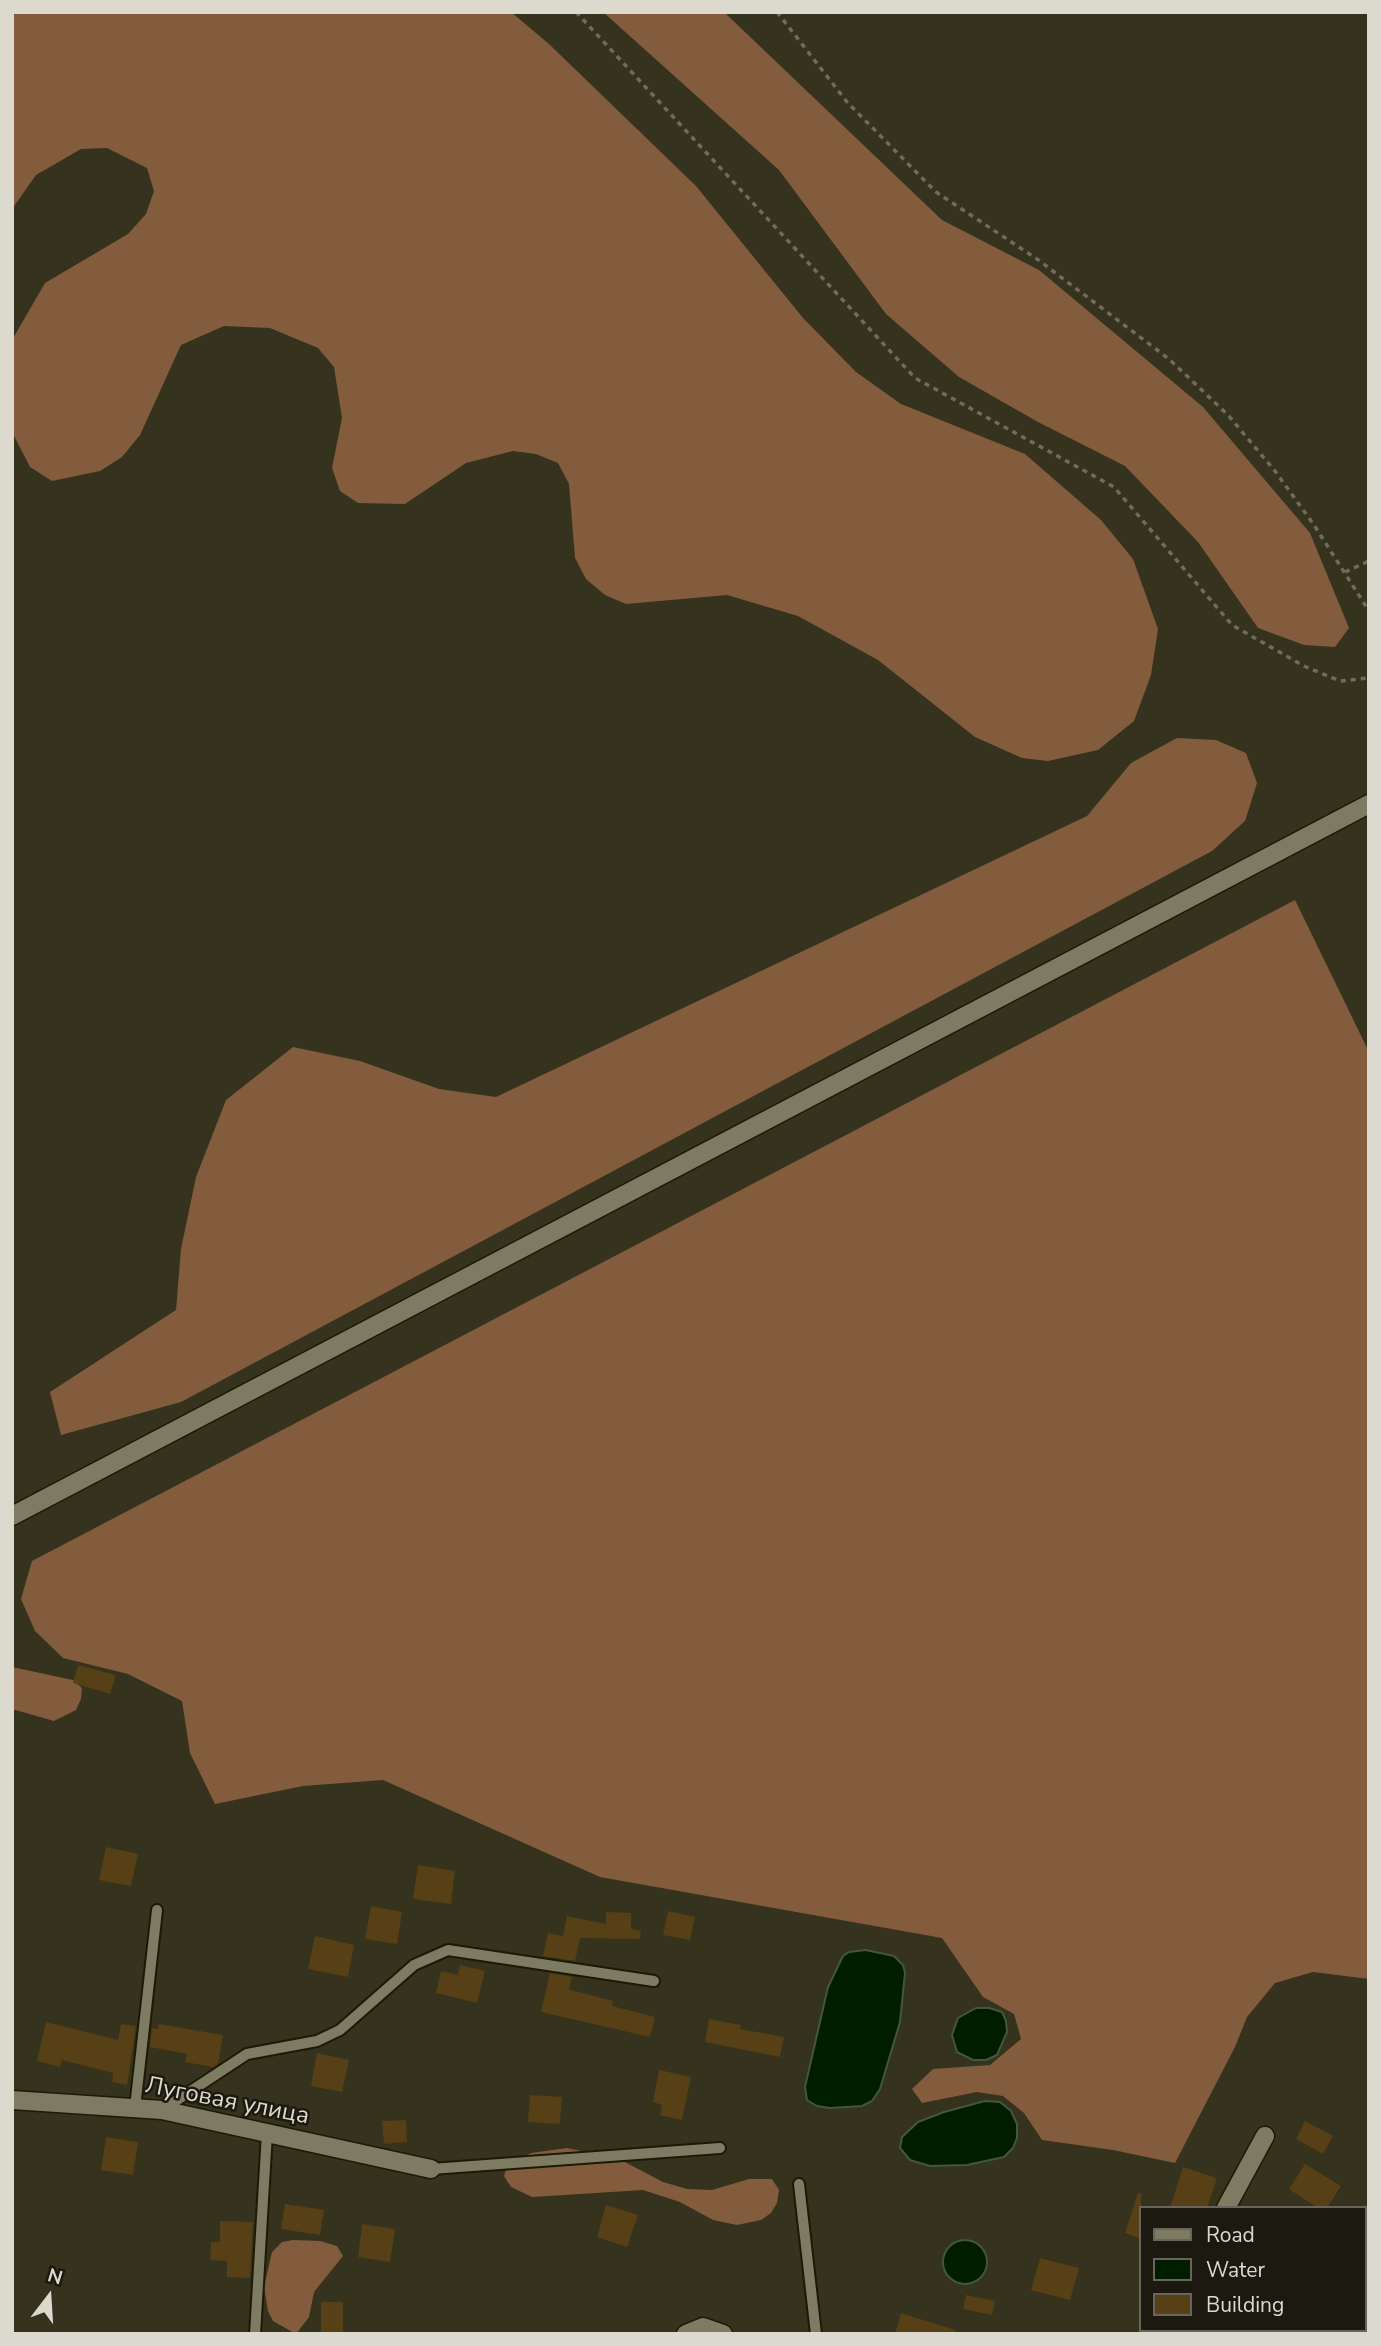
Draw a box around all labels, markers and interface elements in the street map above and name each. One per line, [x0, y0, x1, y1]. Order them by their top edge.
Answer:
street label: Луговая улица [143, 2072, 311, 2132]
legend [1140, 2206, 1367, 2332]
text: Road [1206, 2221, 1255, 2249]
text: Water [1206, 2256, 1265, 2284]
north arrow [14, 2262, 84, 2332]
text: N [45, 2262, 66, 2291]
text: Building [1206, 2291, 1284, 2319]

